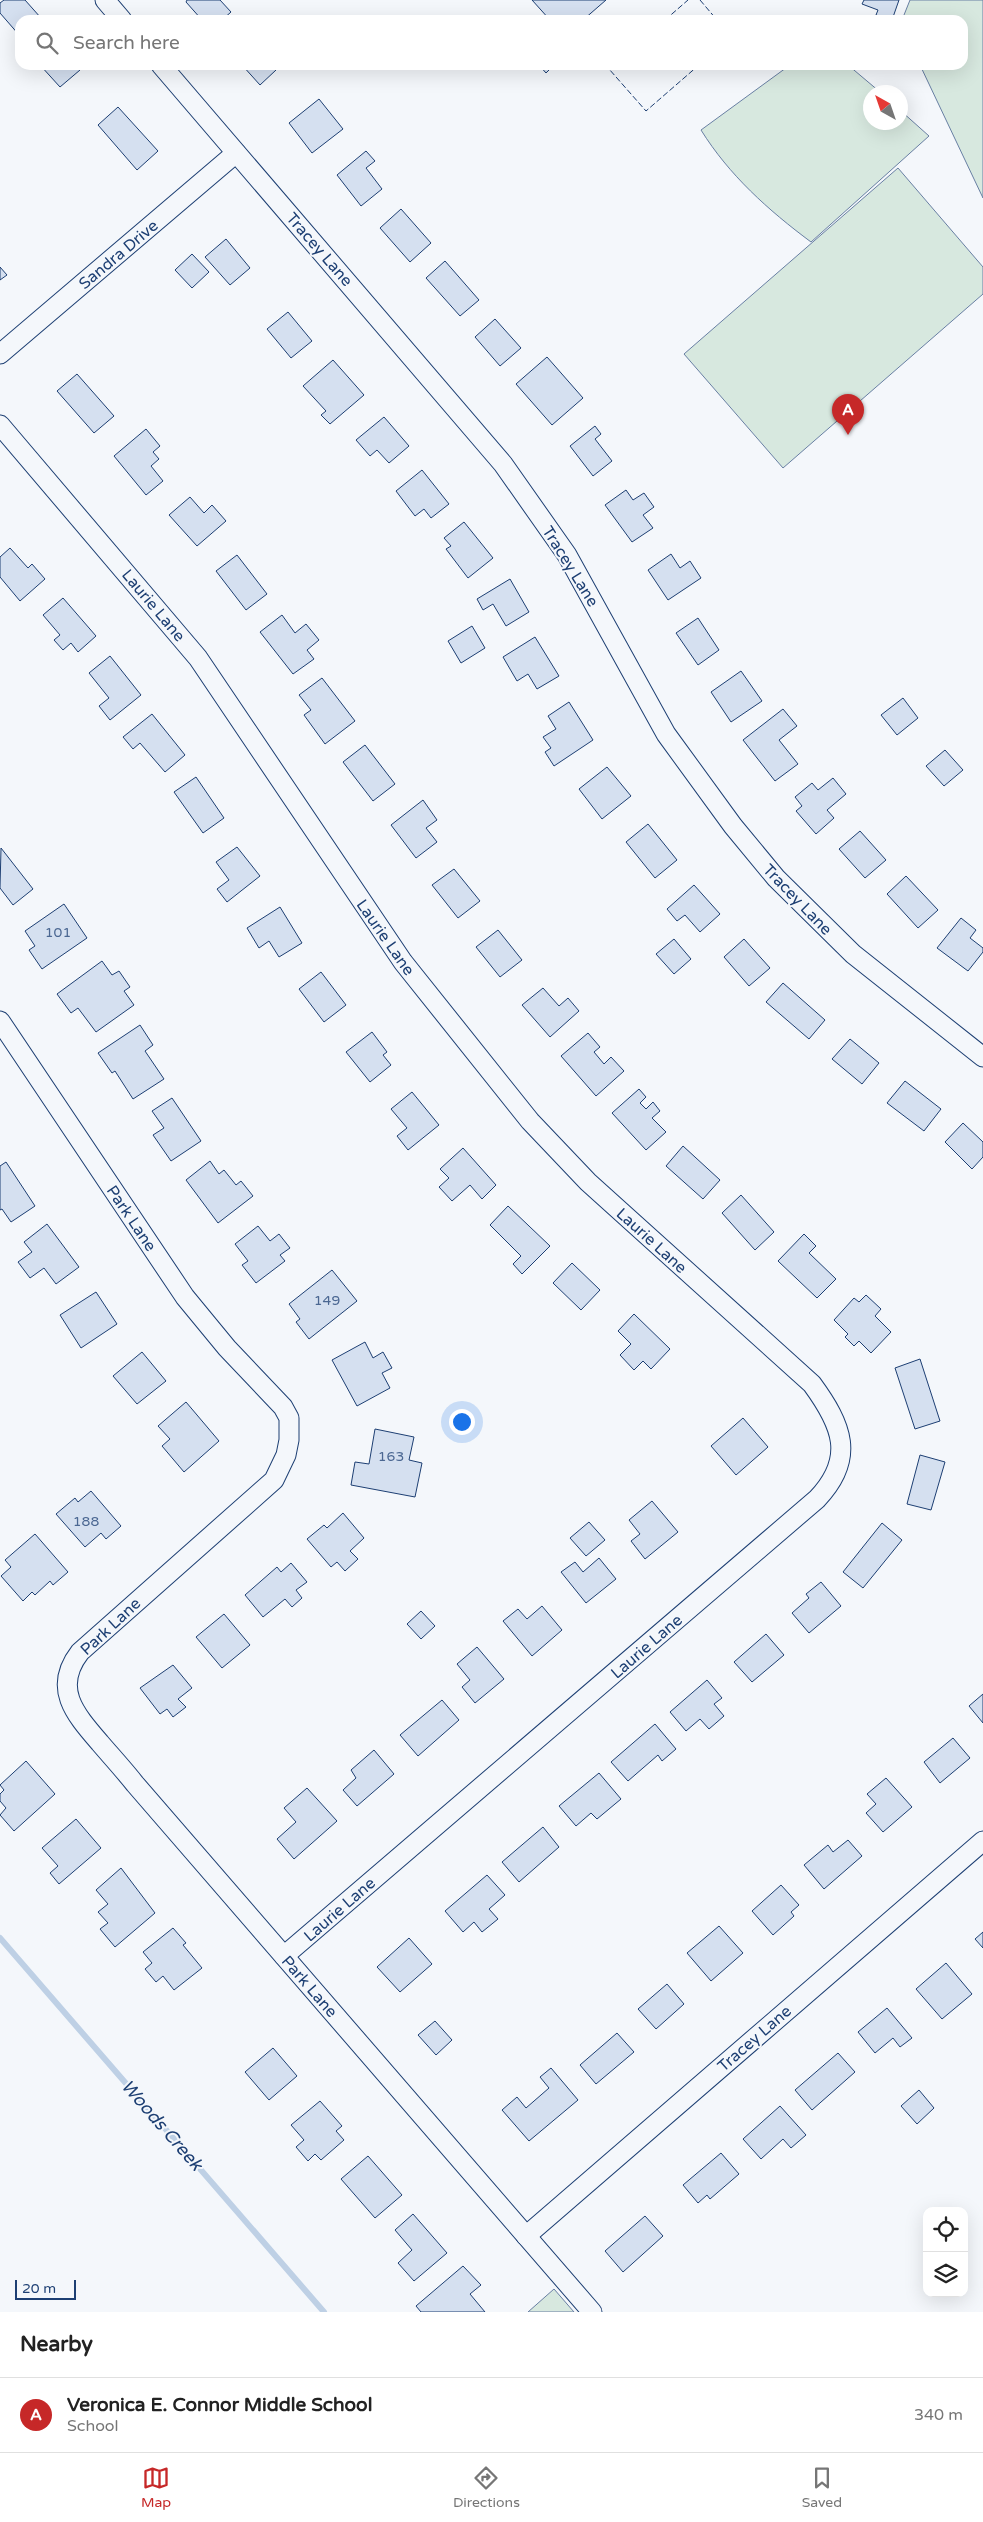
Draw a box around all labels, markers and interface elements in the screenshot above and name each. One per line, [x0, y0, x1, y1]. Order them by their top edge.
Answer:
search box [15, 15, 968, 70]
icon: search [33, 29, 61, 57]
text: Search here [73, 32, 180, 54]
north arrow [863, 85, 908, 130]
street label: Tracey Lane [282, 209, 357, 291]
street label: Sandra Drive [75, 216, 162, 294]
pin: A [832, 394, 864, 435]
street label: Tracey Lane [538, 523, 603, 610]
street label: Laurie Lane [117, 565, 189, 646]
street label: Tracey Lane [758, 860, 836, 939]
street label: Laurie Lane [352, 896, 419, 979]
house number: 101 [45, 924, 71, 941]
street label: Park Lane [102, 1182, 161, 1255]
street label: Laurie Lane [612, 1204, 691, 1278]
house number: 149 [314, 1292, 340, 1309]
your location [449, 1409, 475, 1435]
house number: 163 [378, 1448, 404, 1465]
house number: 188 [73, 1513, 99, 1530]
street label: Park Lane [76, 1594, 145, 1660]
street label: Laurie Lane [607, 1610, 687, 1683]
street label: Laurie Lane [300, 1873, 380, 1946]
street label: Park Lane [277, 1952, 342, 2022]
street label: Tracey Lane [714, 2001, 796, 2076]
water label: Woods Creek [117, 2075, 208, 2176]
map controls [923, 2207, 968, 2297]
button: locate [923, 2207, 968, 2252]
button: layers [923, 2252, 968, 2297]
scale bar [15, 2277, 76, 2300]
text: 20 m [22, 2280, 56, 2297]
text: Nearby [20, 2332, 93, 2357]
text: Veronica E. Connor Middle School [67, 2394, 372, 2416]
text: A [30, 2405, 42, 2425]
text: 340 m [914, 2405, 963, 2425]
text: School [67, 2416, 119, 2436]
tab: Map [141, 2464, 171, 2511]
tab: Directions [453, 2464, 520, 2511]
tab: Saved [802, 2464, 842, 2511]

